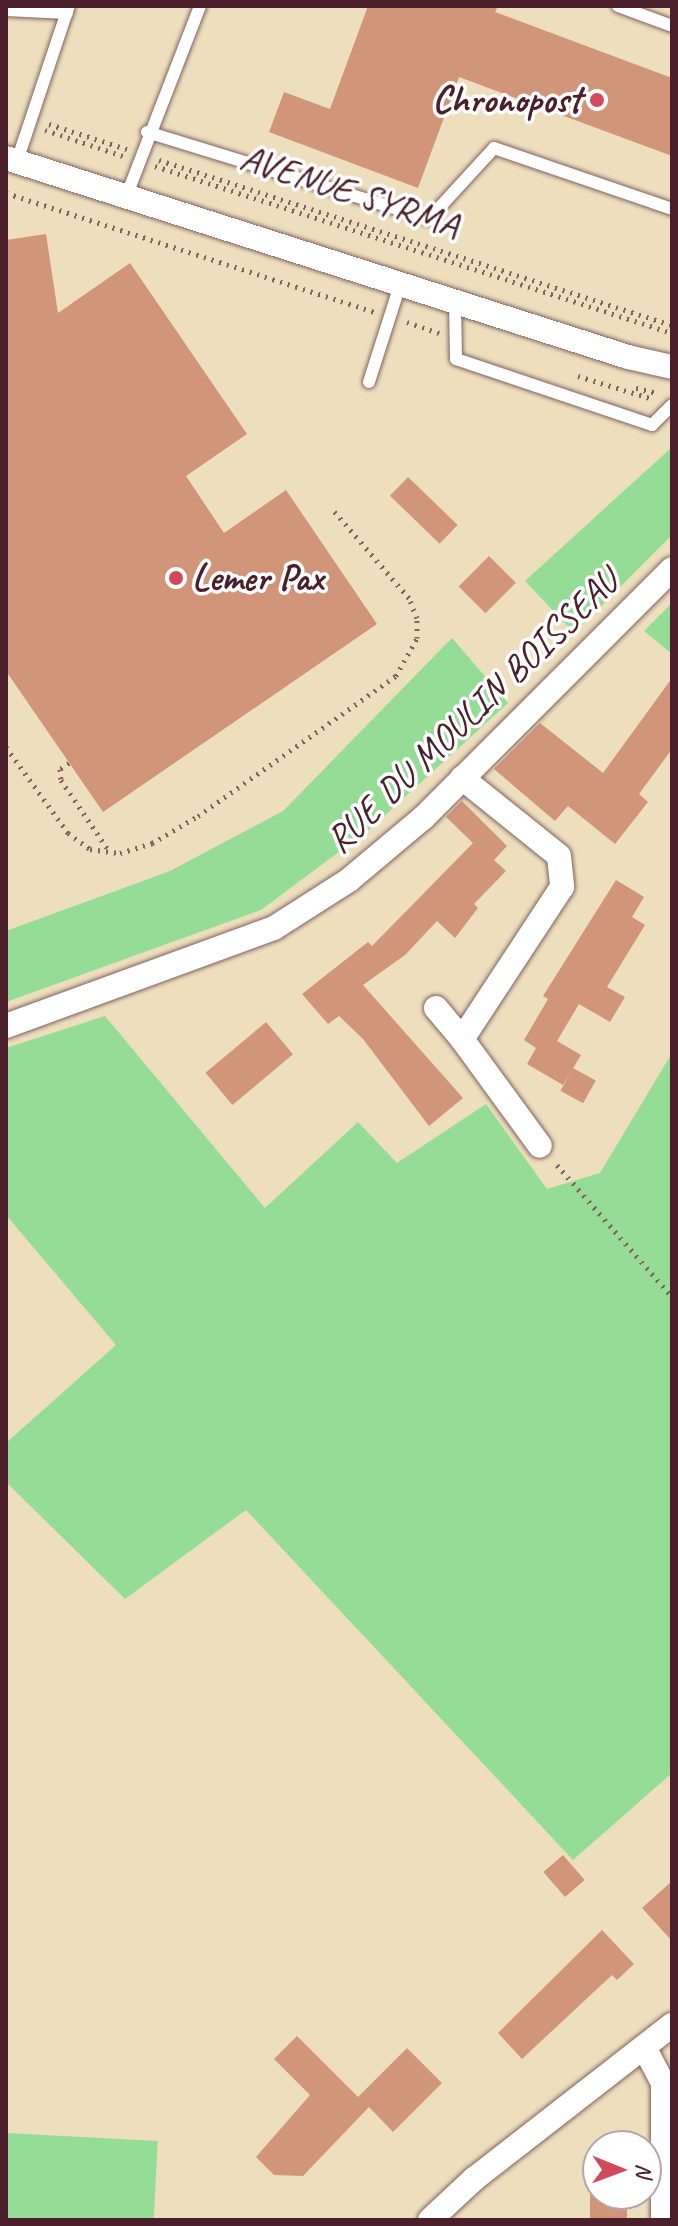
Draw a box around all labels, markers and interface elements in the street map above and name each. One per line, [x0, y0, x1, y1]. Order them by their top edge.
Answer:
place label: Chronopost [432, 77, 581, 123]
marker: Chronopost [588, 91, 606, 109]
street label: AVENUE SYRMA [235, 134, 465, 248]
place label: Lemer Pax [192, 555, 324, 601]
street label: RUE DU MOULIN BOISSEAU [317, 560, 627, 862]
marker: Lemer Pax [167, 569, 185, 587]
north arrow [582, 2130, 662, 2210]
text: N [630, 2163, 658, 2177]

